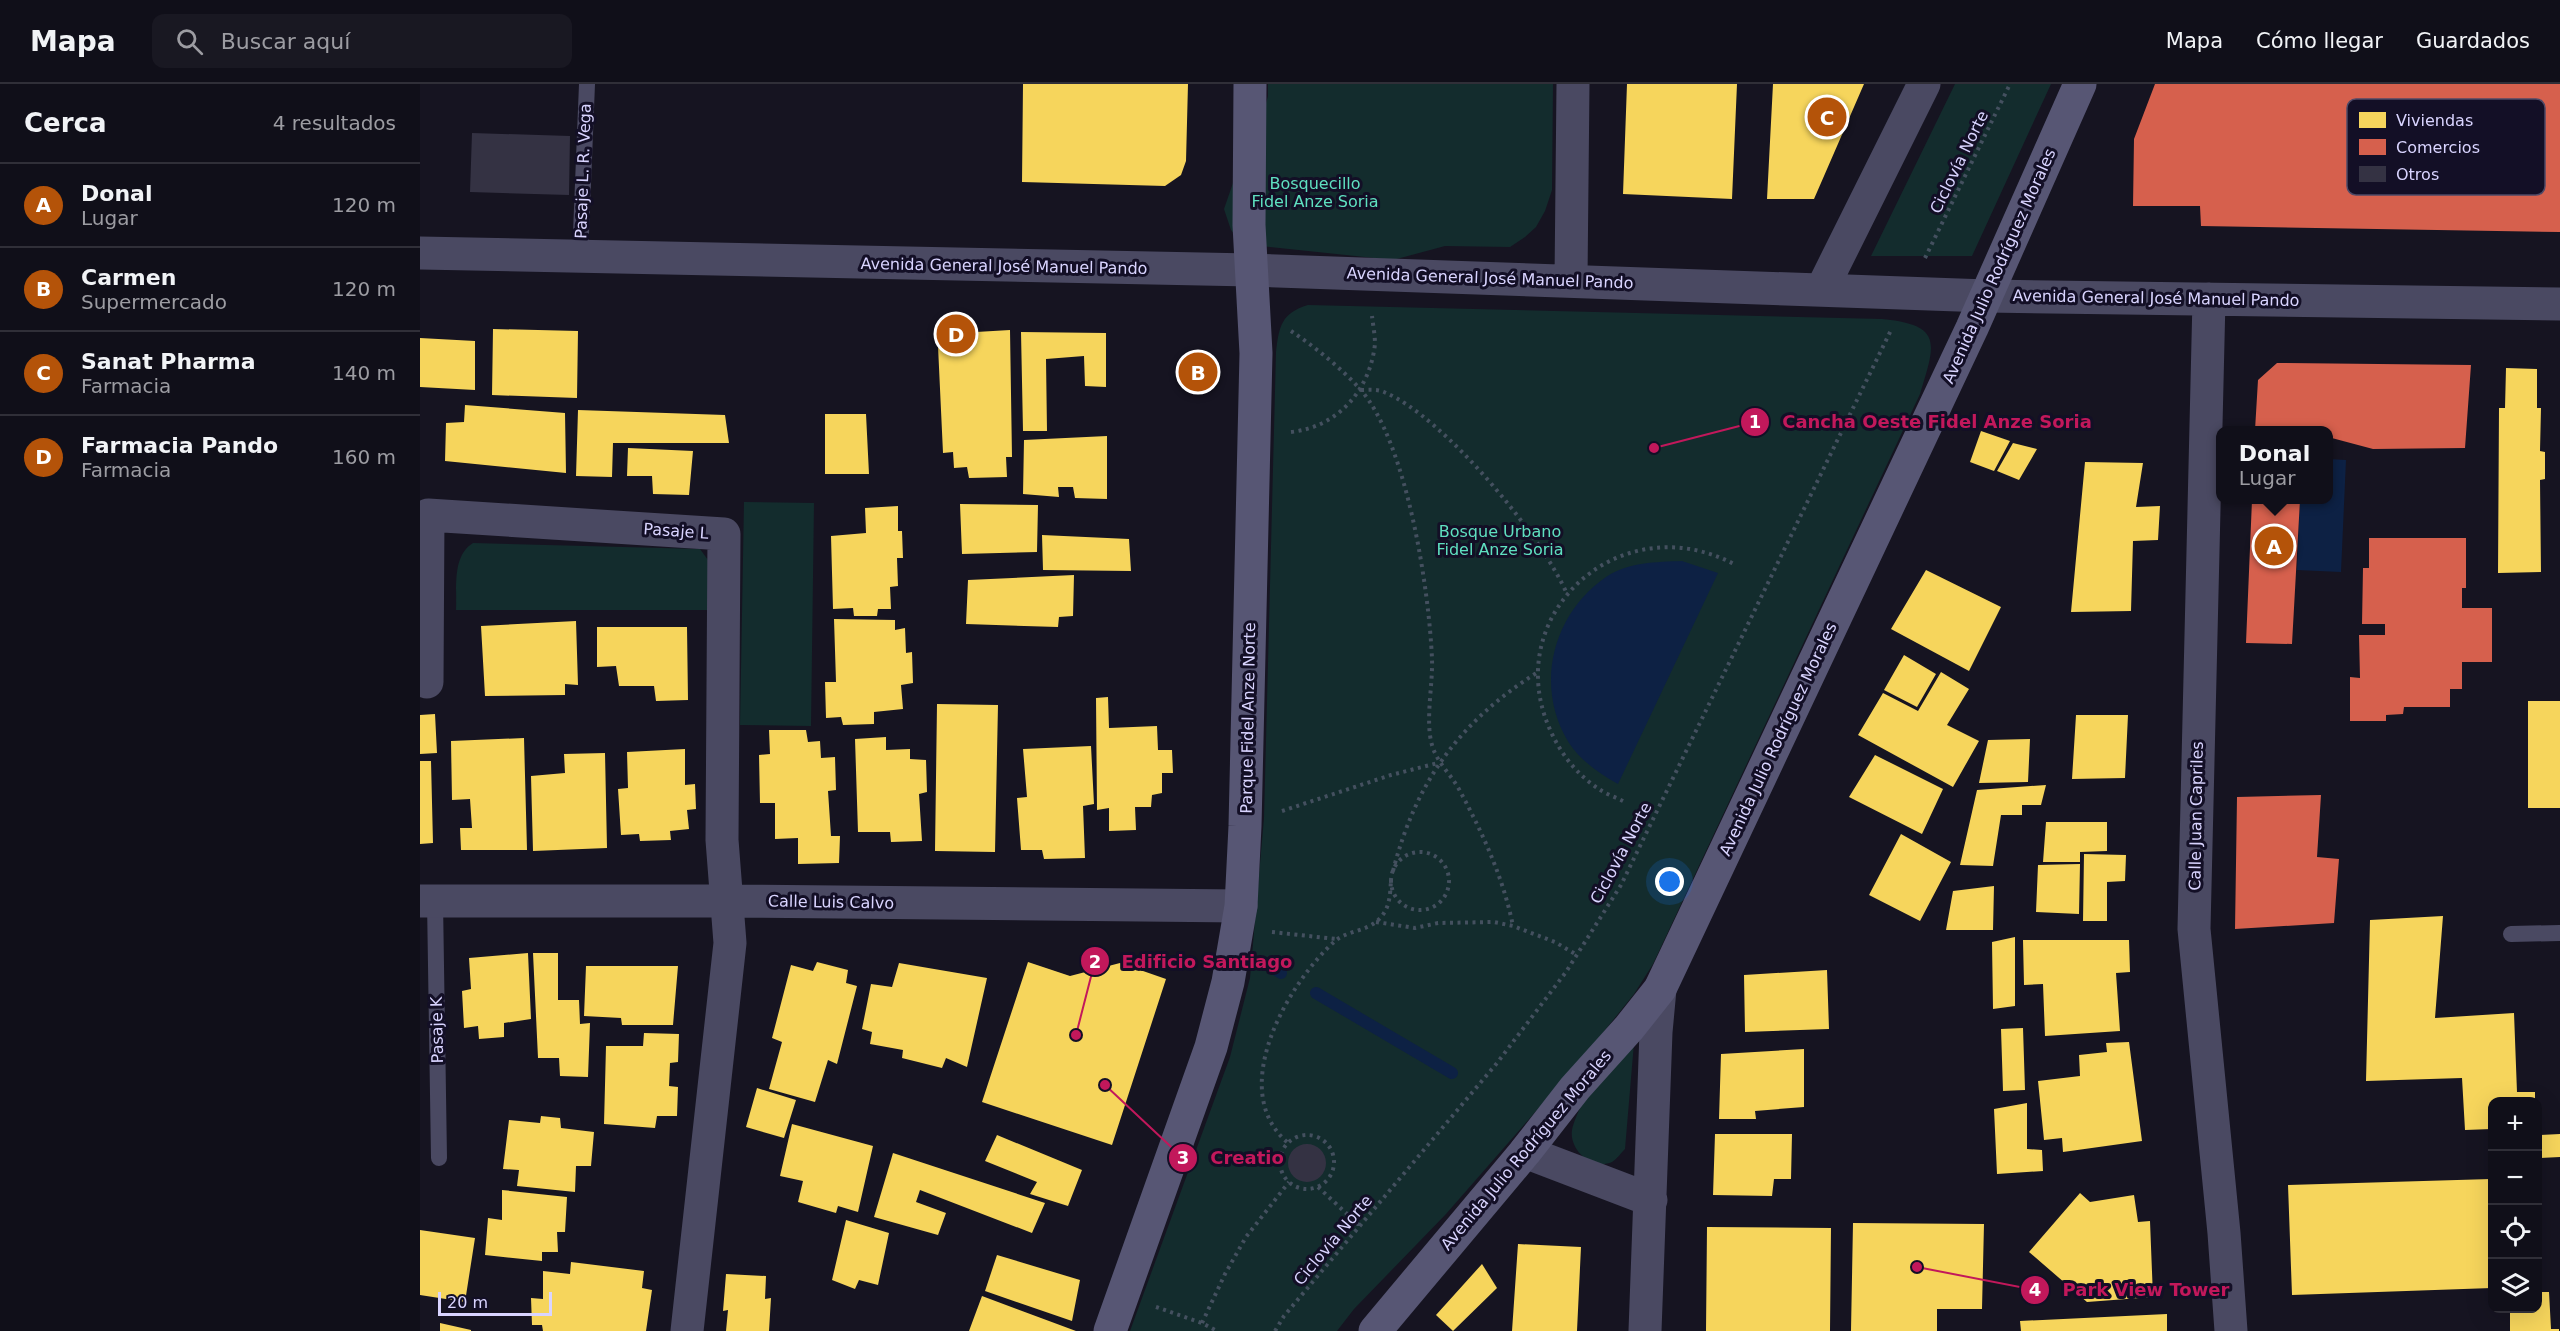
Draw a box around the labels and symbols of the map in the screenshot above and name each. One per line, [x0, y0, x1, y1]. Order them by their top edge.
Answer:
pin: C [1808, 94, 1846, 140]
legend [2347, 99, 2545, 195]
street label: Pasaje L. R. Vega [571, 103, 595, 239]
street label: Ciclovía Norte [1926, 108, 1992, 216]
text: Viviendas [2396, 111, 2473, 130]
text: Comercios [2396, 138, 2480, 157]
street label: Avenida Julio Rodríguez Morales [1938, 146, 2060, 386]
text: Otros [2396, 165, 2439, 184]
park label: Bosquecillo Fidel Anze Soria [1251, 174, 1379, 211]
street label: Avenida General José Manuel Pando [860, 254, 1148, 278]
street label: Avenida General José Manuel Pando [1346, 263, 1634, 293]
street label: Avenida General José Manuel Pando [2012, 286, 2300, 310]
pin: D [936, 312, 976, 356]
pin: B [1178, 350, 1218, 394]
callout: Cancha Oeste Fidel Anze Soria [1740, 404, 2103, 440]
text: 1 [1749, 411, 1761, 432]
text: Cancha Oeste Fidel Anze Soria [1782, 411, 2092, 432]
street label: Pasaje L [643, 519, 709, 543]
park label: Bosque Urbano Fidel Anze Soria [1436, 522, 1564, 559]
pin: A [2254, 524, 2294, 568]
street label: Avenida Julio Rodríguez Morales [1715, 619, 1841, 859]
street label: Parque Fidel Anze Norte [1237, 622, 1259, 814]
street label: Calle Juan Capriles [2185, 741, 2207, 891]
street label: Ciclovía Norte [1586, 799, 1656, 907]
your location [1655, 867, 1684, 896]
street label: Calle Luis Calvo [768, 891, 894, 913]
callout: Edificio Santiago [1080, 943, 1304, 979]
text: 2 [1089, 951, 1101, 972]
text: Edificio Santiago [1122, 951, 1292, 972]
street label: Pasaje K [427, 996, 447, 1064]
street label: Avenida Julio Rodríguez Morales [1437, 1046, 1615, 1254]
callout: Creatio [1168, 1140, 1295, 1176]
text: 3 [1177, 1147, 1189, 1168]
text: Creatio [1210, 1147, 1284, 1168]
street label: Ciclovía Norte [1290, 1191, 1376, 1289]
callout: Park View Tower [2020, 1272, 2241, 1308]
text: 4 [2029, 1279, 2041, 1300]
text: Park View Tower [2063, 1279, 2230, 1300]
scale bar [438, 1289, 552, 1316]

